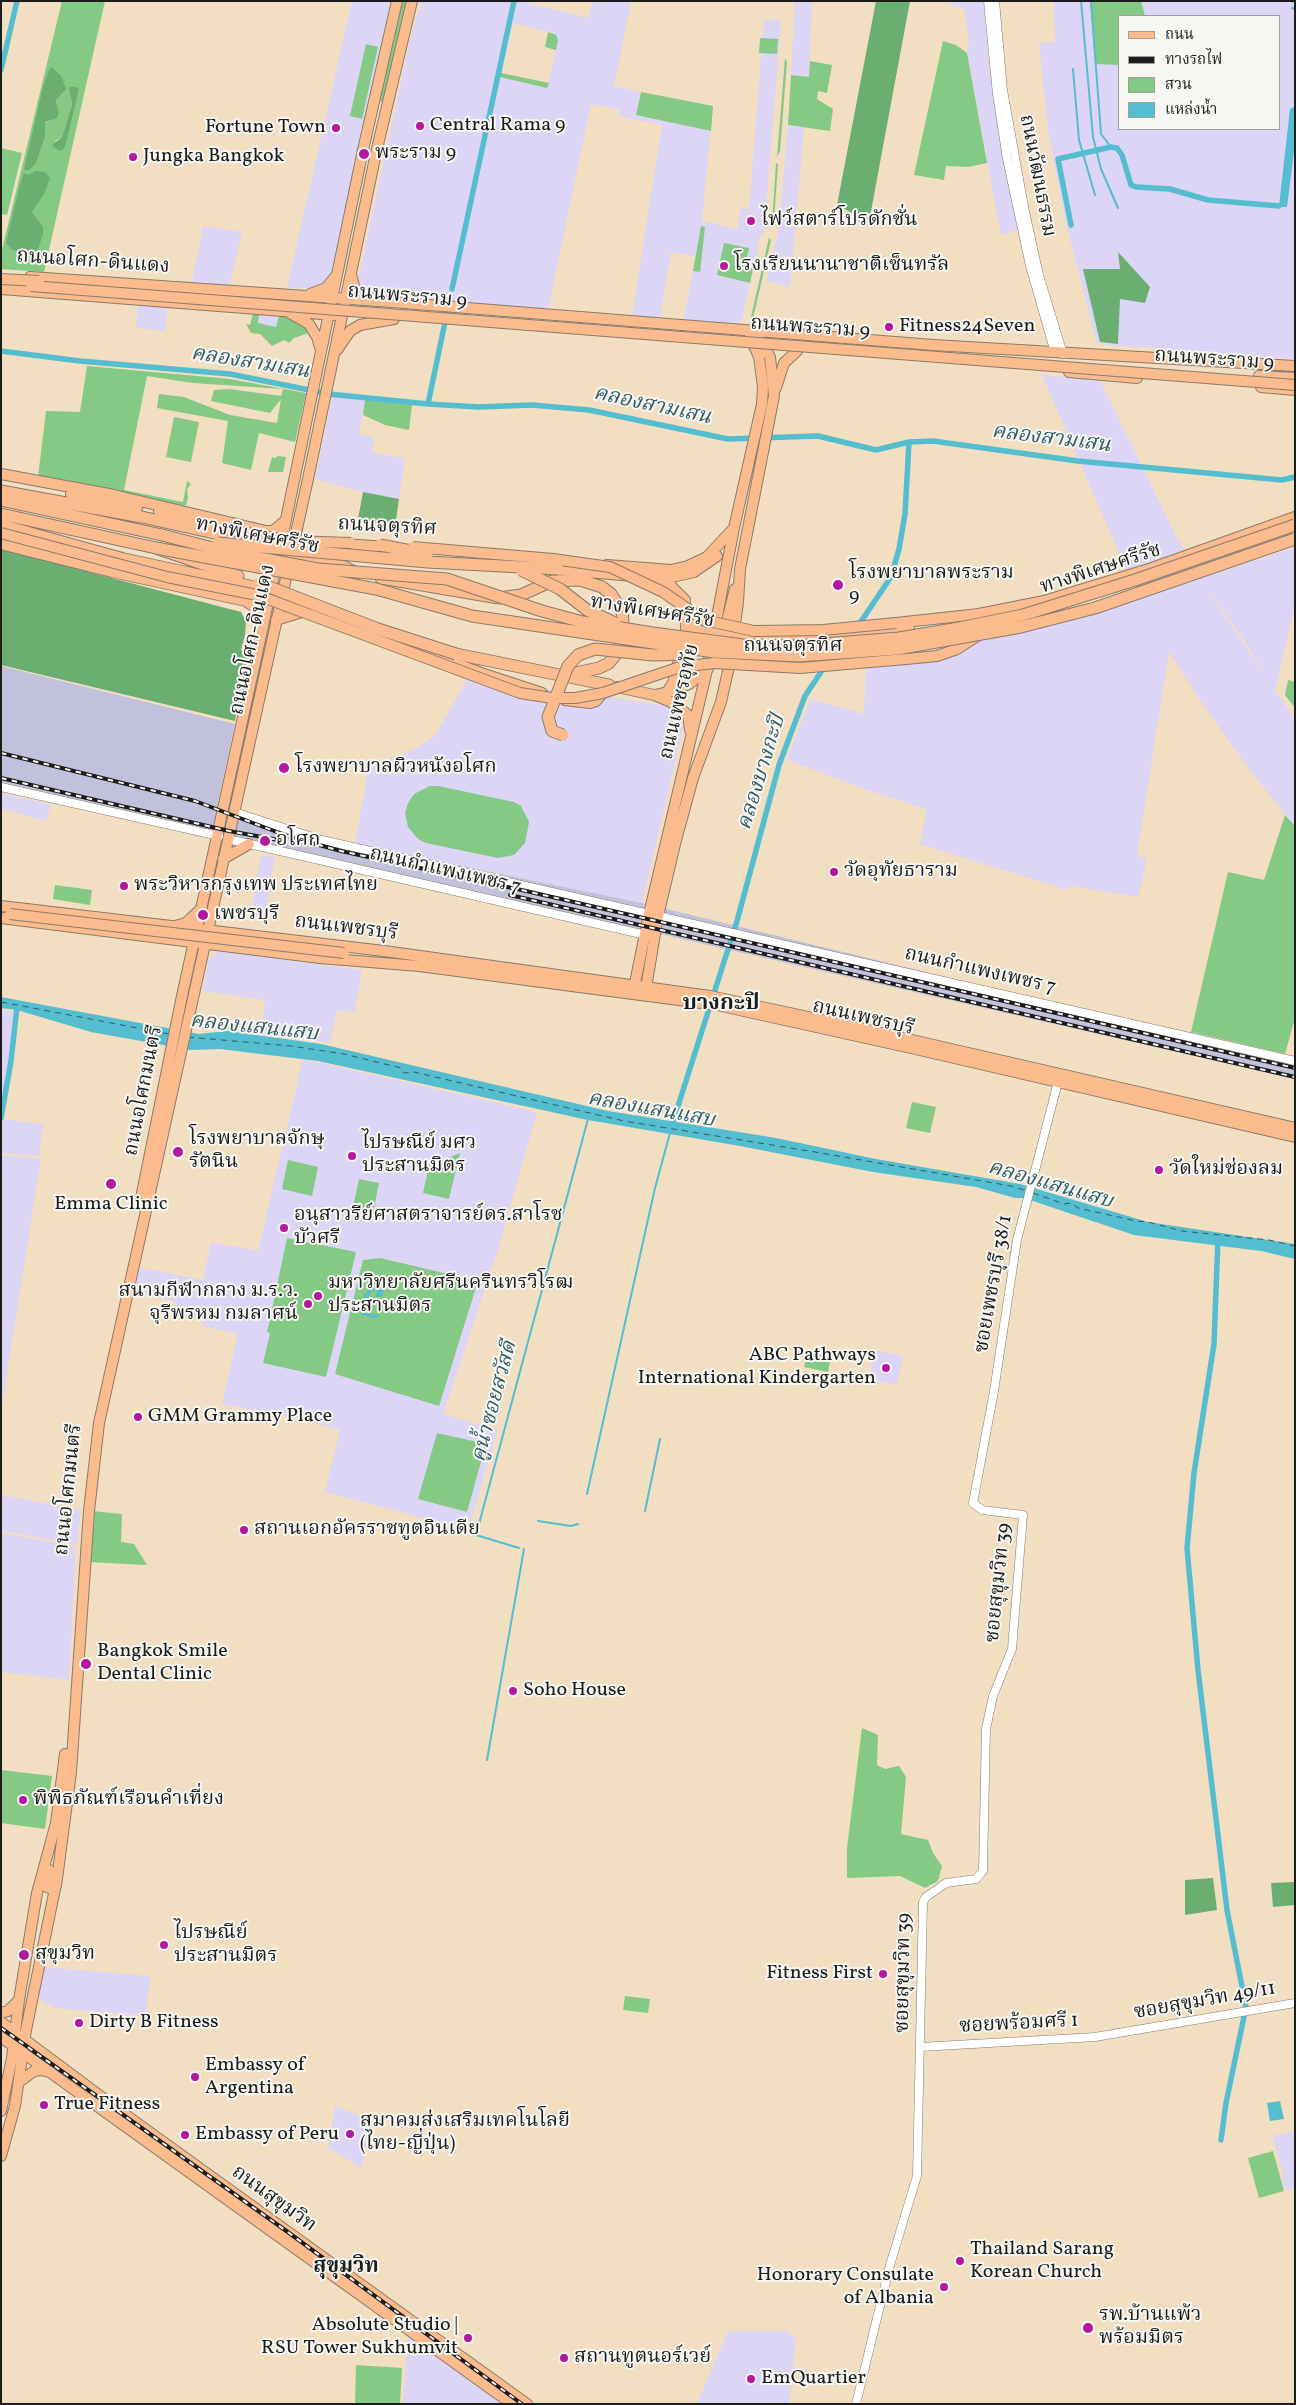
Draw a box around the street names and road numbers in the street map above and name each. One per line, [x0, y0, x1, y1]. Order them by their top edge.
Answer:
street label: ถนนวัฒนธรรม [1012, 113, 1060, 239]
street label: ถนนอโศก-ดินแดง [16, 246, 170, 280]
street label: ถนนพระราม 9 [346, 281, 468, 315]
street label: ถนนพระราม 9 [749, 313, 871, 345]
street label: ถนนพระราม 9 [1153, 345, 1275, 377]
street label: ทางพิเศษศรีรัช [193, 513, 321, 561]
street label: ถนนจตุรทิศ [337, 513, 437, 543]
street label: ทางพิเศษศรีรัช [1038, 539, 1164, 601]
street label: ถนนอโศก-ดินแดง [226, 563, 282, 717]
street label: ทางพิเศษศรีรัช [588, 591, 716, 635]
street label: ถนนจตุรทิศ [744, 635, 842, 659]
street label: ถนนเพชรอุทัย [656, 642, 706, 762]
street label: ถนนกำแพงเพชร 7 [367, 843, 523, 901]
street label: ถนนเพชรบุรี [293, 911, 399, 947]
street label: ถนนกำแพงเพชร 7 [902, 943, 1058, 1001]
street label: ถนนเพชรบุรี [810, 996, 916, 1042]
street label: ถนนอโศกมนตรี [121, 1024, 169, 1158]
street label: ซอยเพชรบุรี 38/1 [971, 1213, 1019, 1355]
street label: ถนนอโศกมนตรี [51, 1423, 89, 1557]
street label: ซอยสุขุมวิท 39 [982, 1522, 1018, 1644]
street label: ซอยสุขุมวิท 39 [892, 1913, 918, 2033]
street label: ซอยสุขุมวิท 49/11 [1132, 1978, 1278, 2026]
street label: ซอยพร้อมศรี 1 [959, 2010, 1079, 2040]
street label: ถนนสุขุมวิท [226, 2161, 320, 2239]

